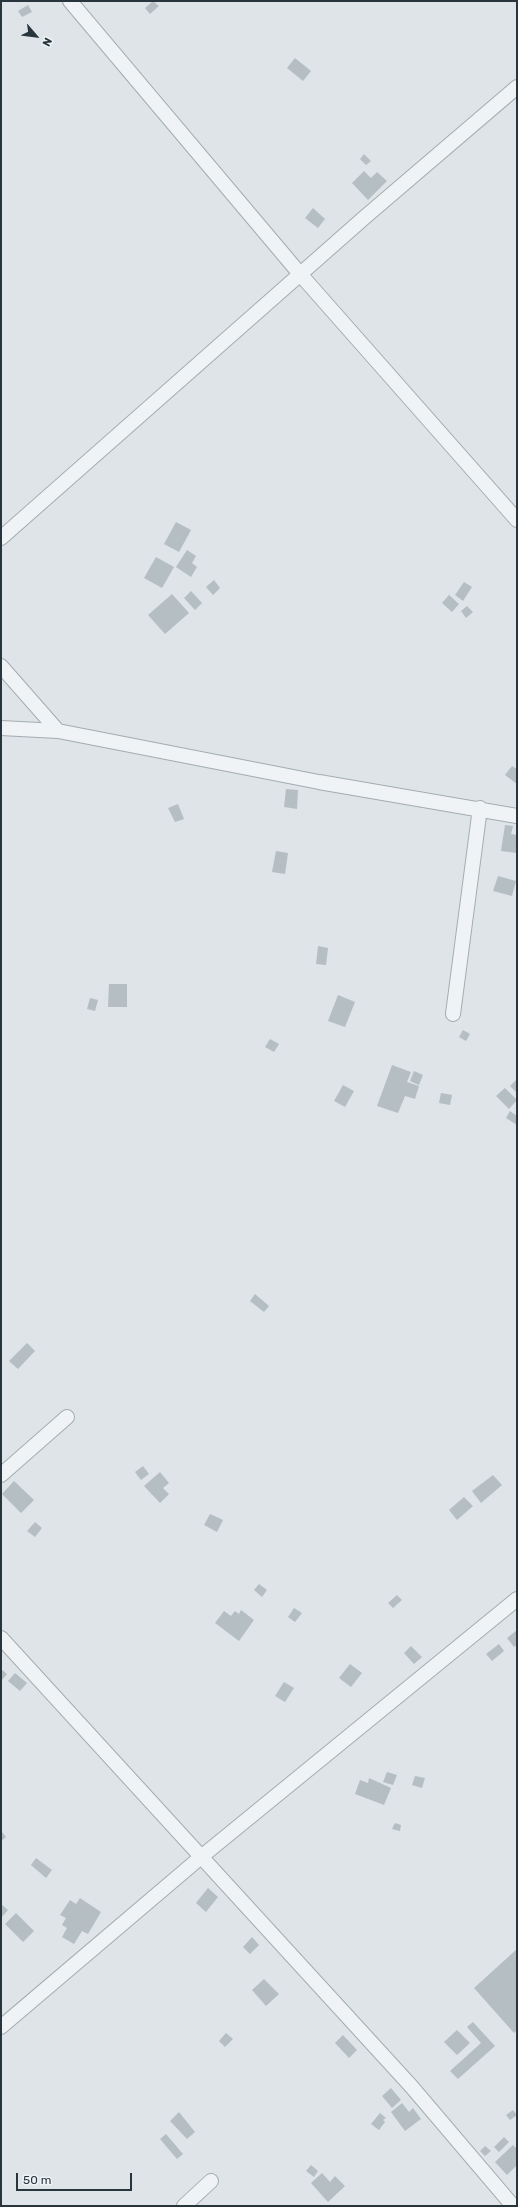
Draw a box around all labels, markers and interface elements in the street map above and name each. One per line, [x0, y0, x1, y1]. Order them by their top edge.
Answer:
north arrow [16, 16, 56, 56]
text: N [39, 35, 55, 48]
scale bar [18, 2165, 134, 2191]
text: 50 m [23, 2173, 51, 2187]

